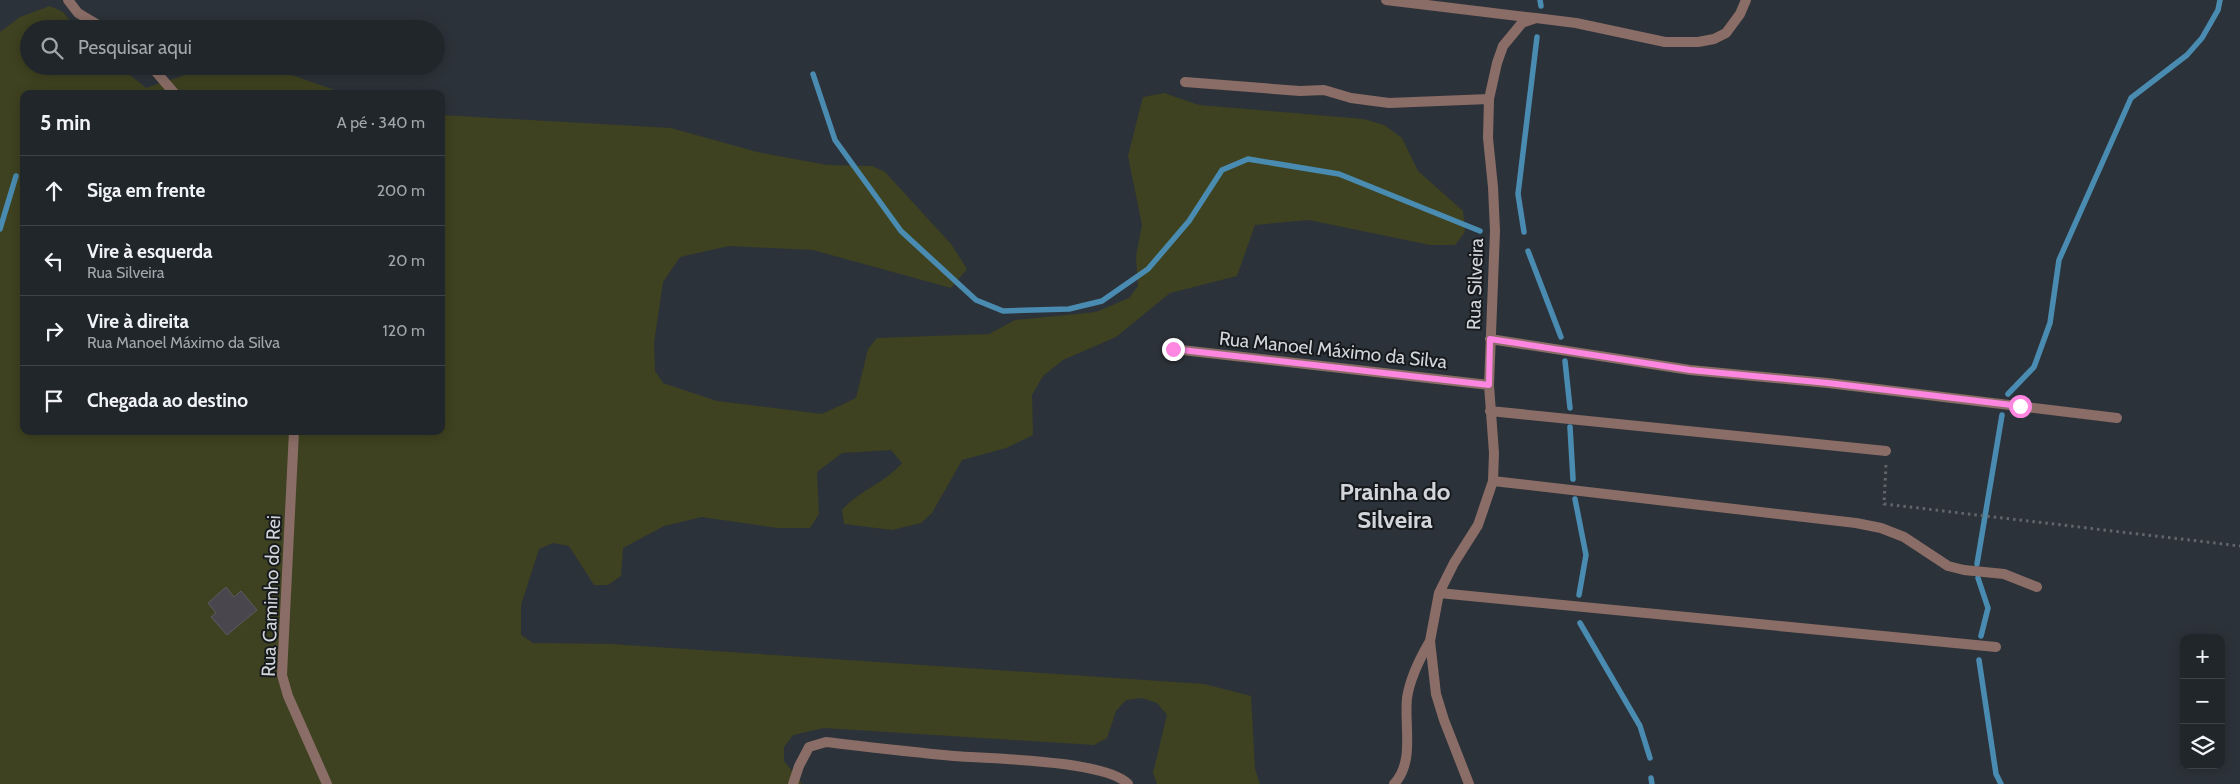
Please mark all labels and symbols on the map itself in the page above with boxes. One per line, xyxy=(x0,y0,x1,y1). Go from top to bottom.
street label: Rua Silveira xyxy=(1462,238,1488,330)
street label: Rua Manoel Máximo da Silva xyxy=(1218,327,1448,373)
route end xyxy=(1162,338,1185,361)
route start xyxy=(2009,395,2032,418)
district label: Prainha do Silveira xyxy=(1340,477,1451,534)
street label: Rua Caminho do Rei xyxy=(257,515,285,677)

